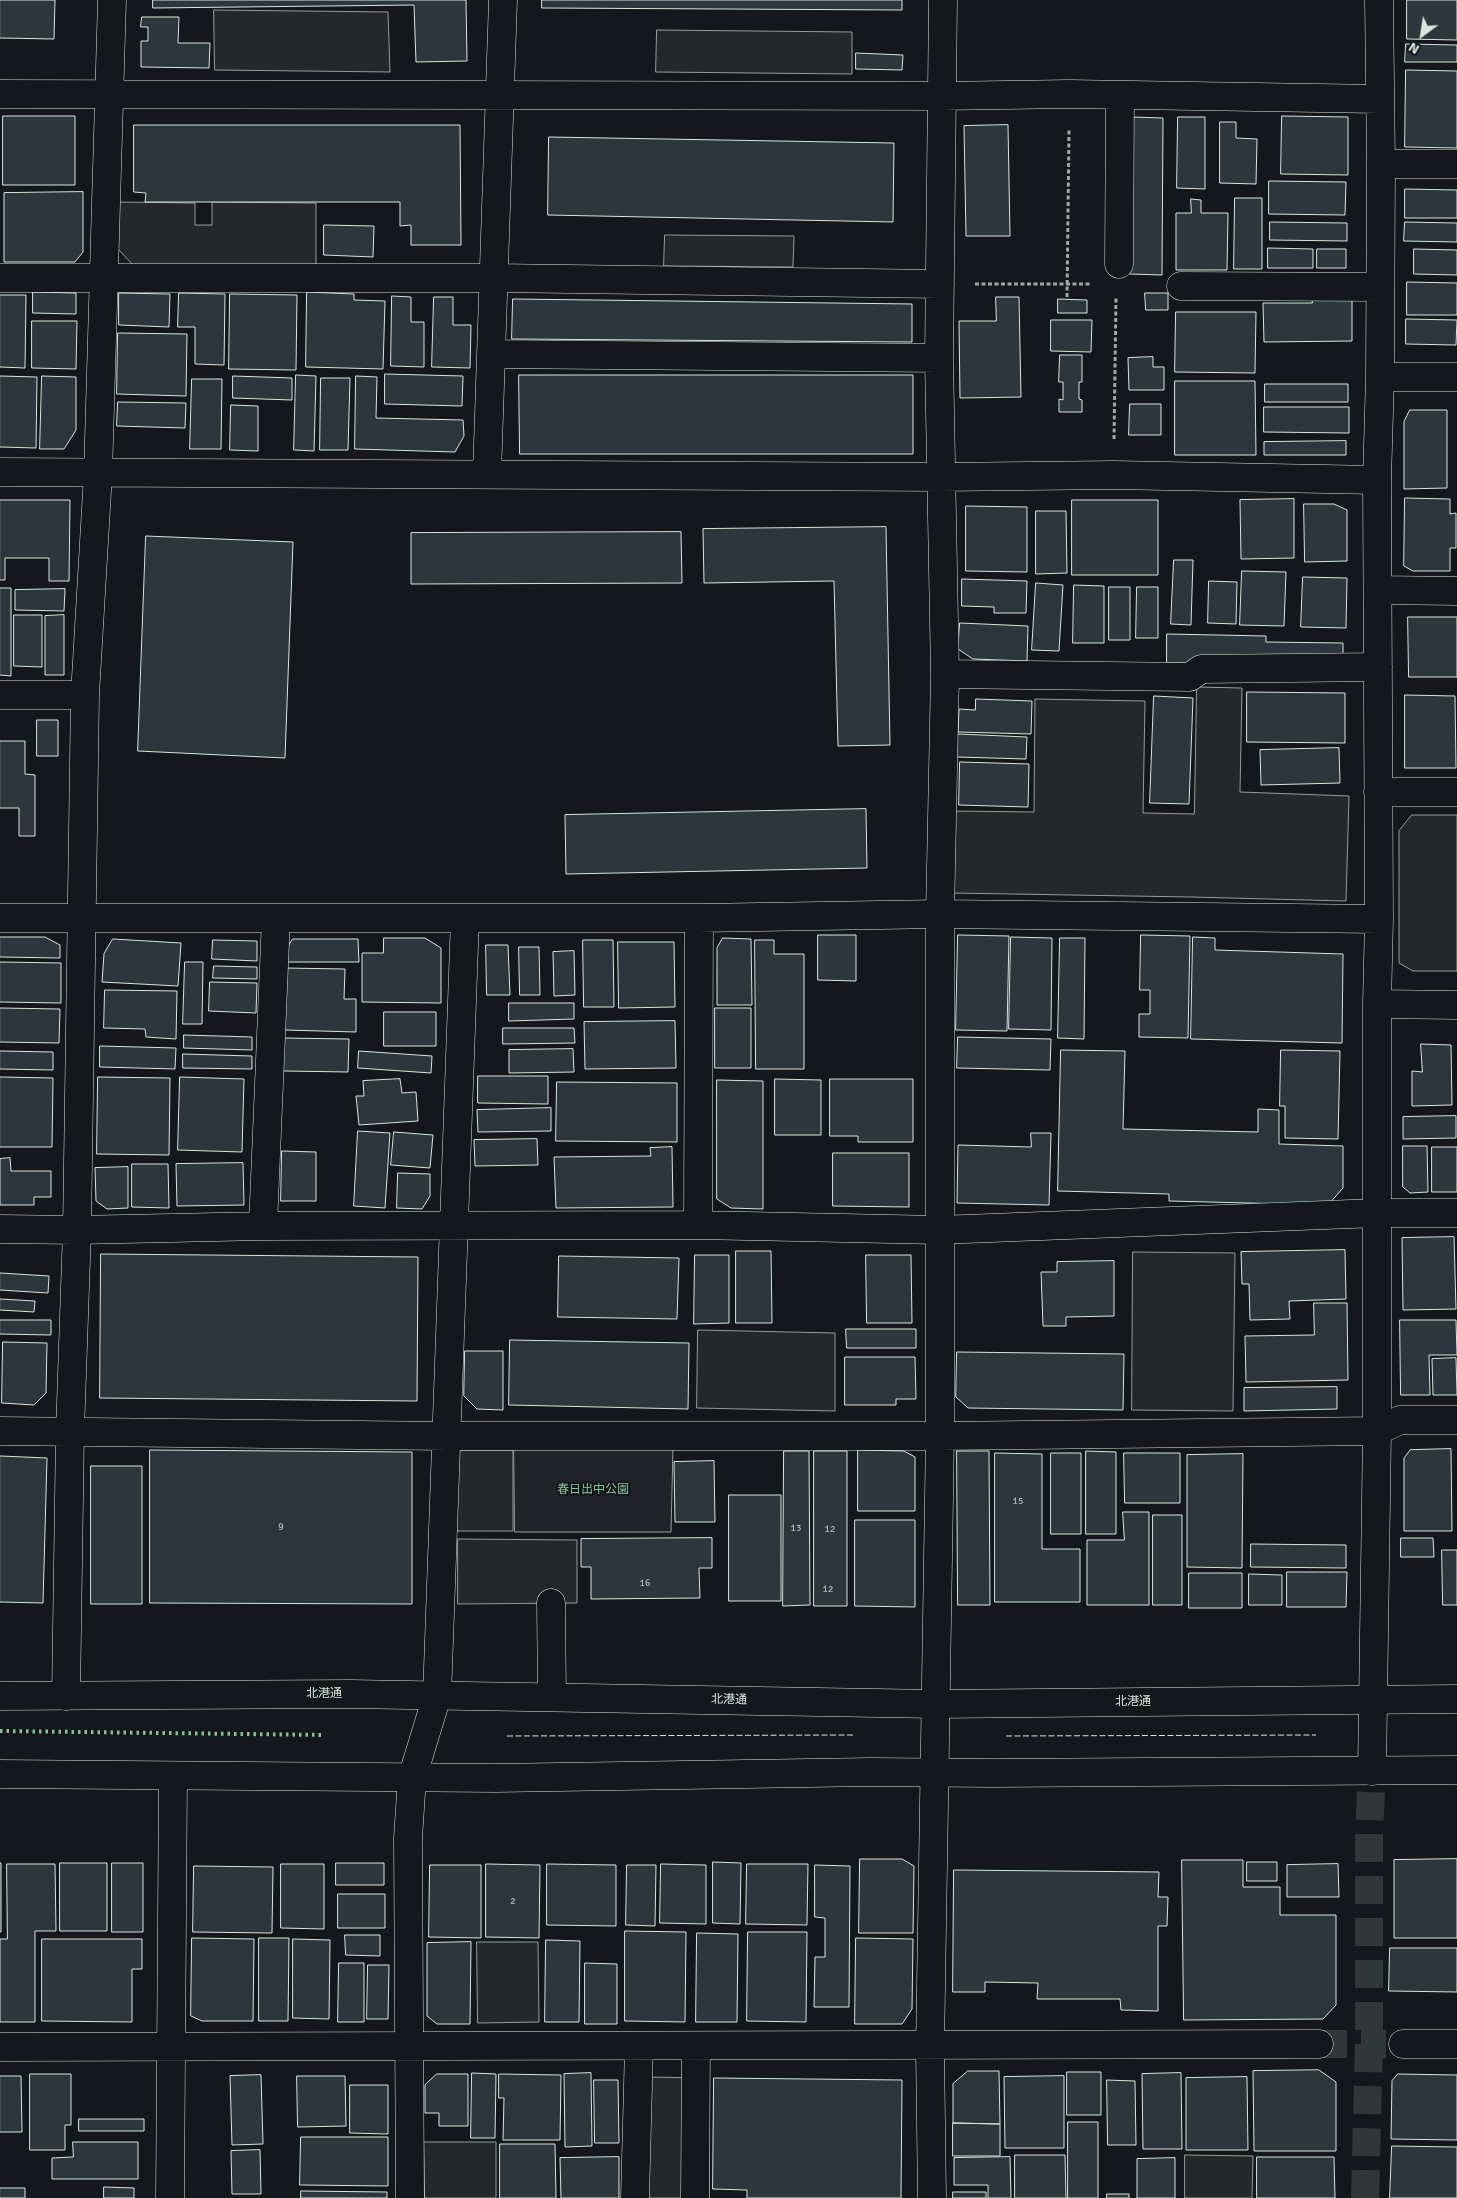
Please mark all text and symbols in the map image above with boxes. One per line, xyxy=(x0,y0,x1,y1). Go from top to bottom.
north arrow xyxy=(1397,10,1447,60)
text: N xyxy=(1405,38,1423,58)
park label: 春日出中公園 xyxy=(557,1483,629,1497)
house number: 15 xyxy=(1013,1495,1023,1507)
house number: 9 xyxy=(278,1521,284,1533)
house number: 13 xyxy=(791,1522,801,1534)
house number: 12 xyxy=(825,1523,835,1535)
house number: 16 xyxy=(640,1577,650,1589)
house number: 12 xyxy=(823,1583,833,1595)
street label: 北港通 xyxy=(306,1687,342,1701)
street label: 北港通 xyxy=(711,1692,747,1708)
street label: 北港通 xyxy=(1115,1695,1151,1709)
house number: 2 xyxy=(510,1895,516,1907)

